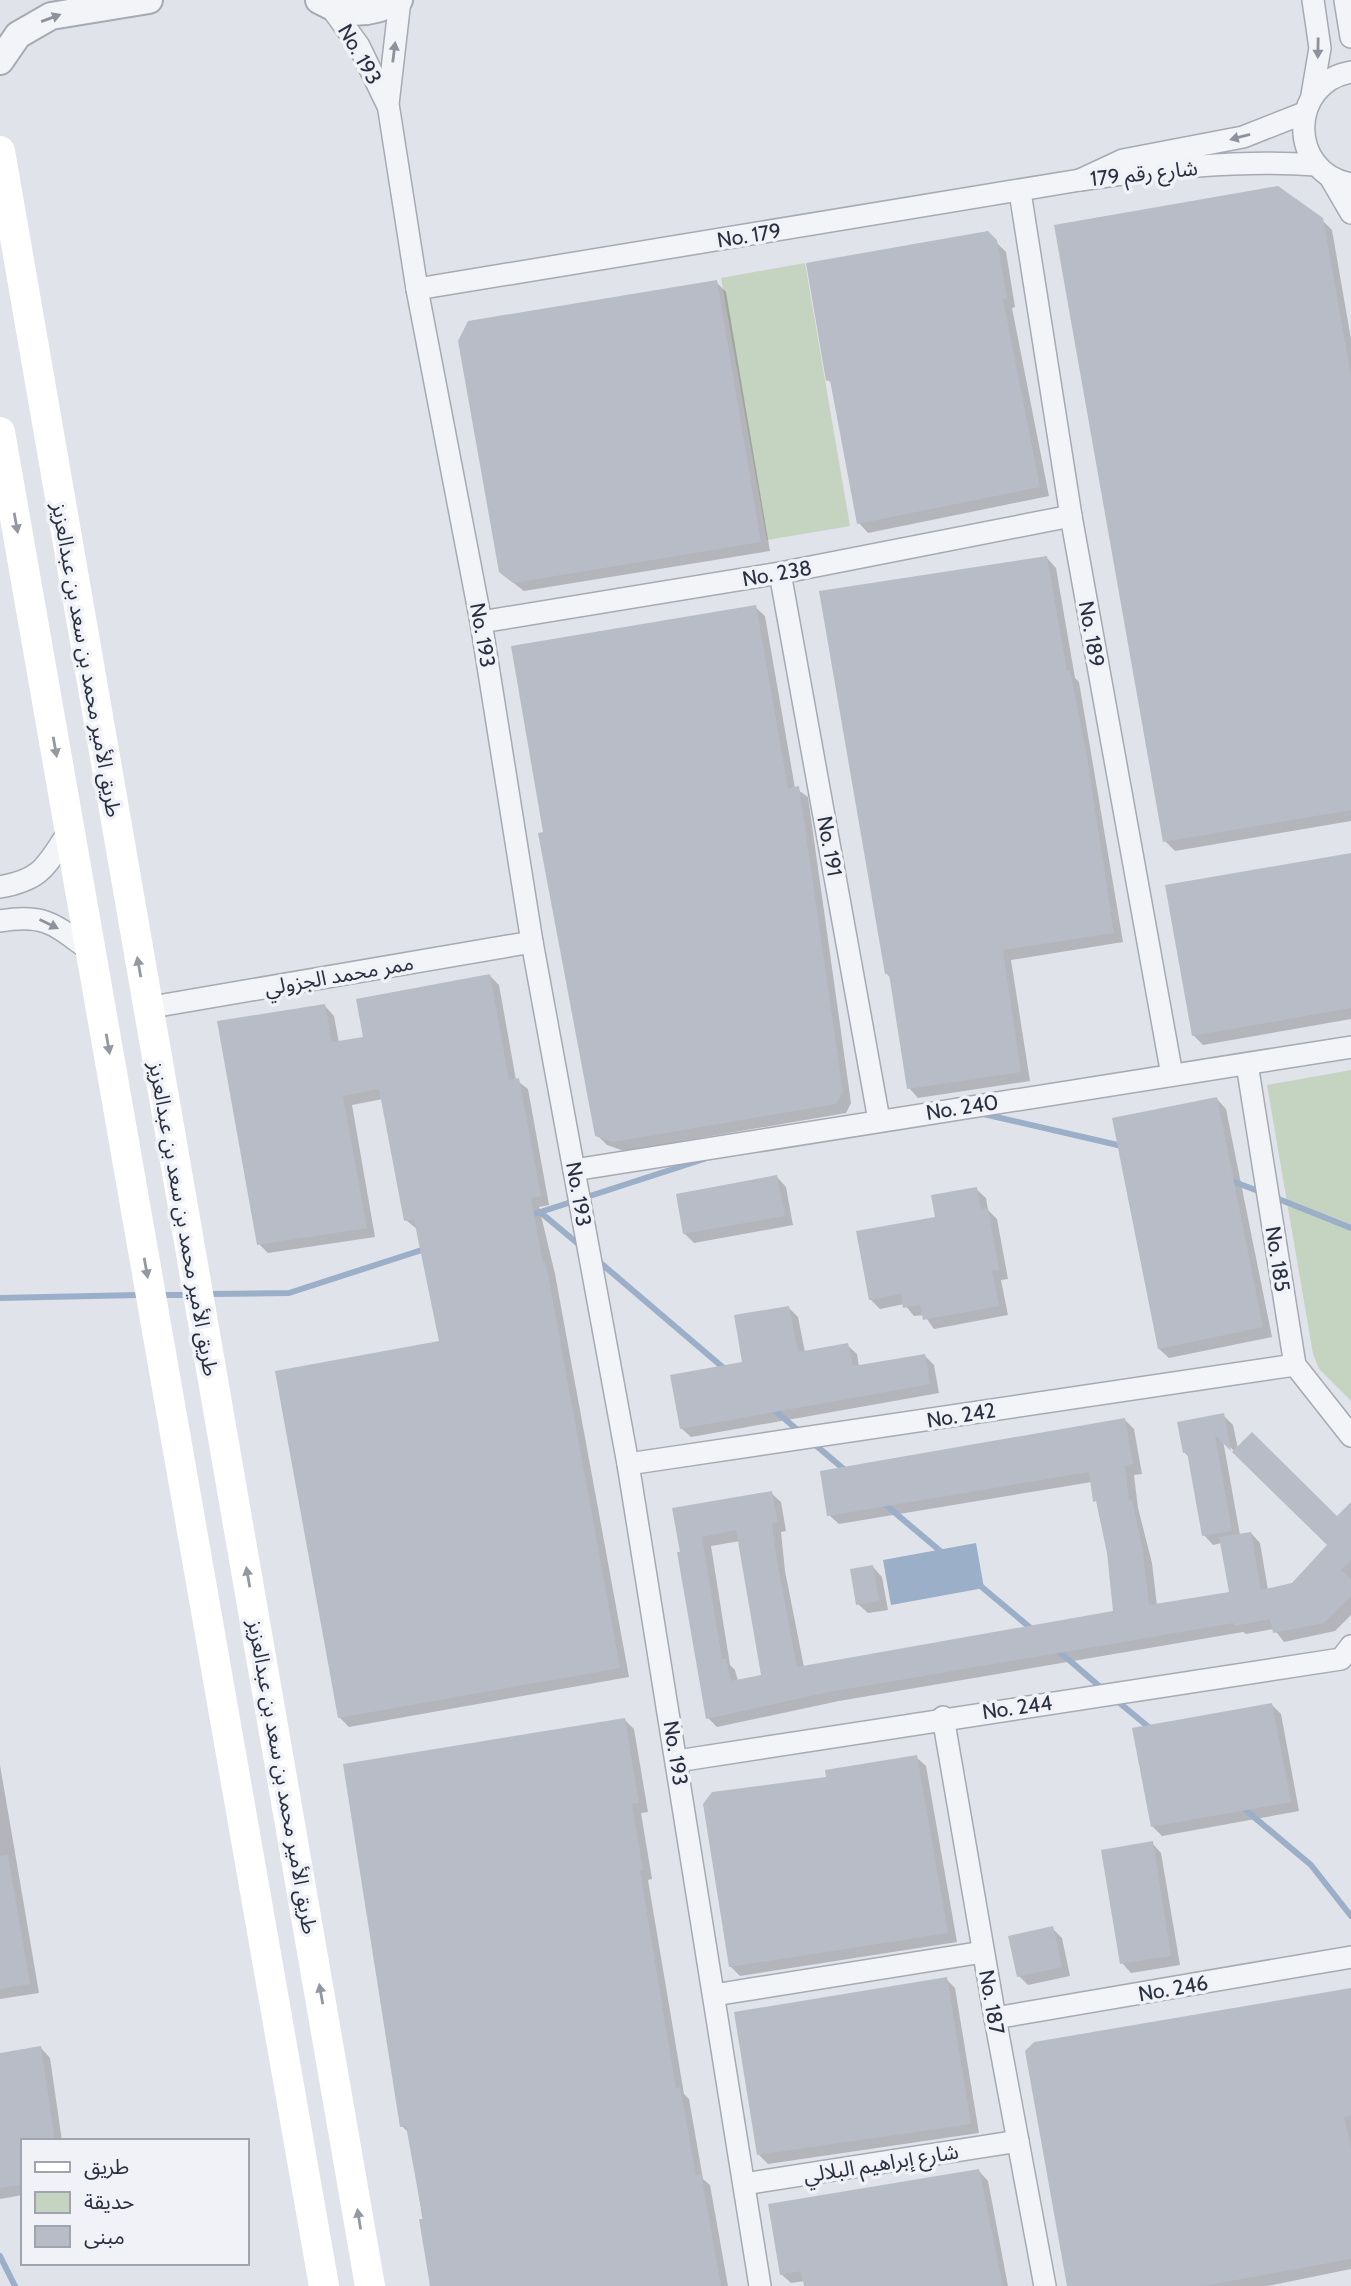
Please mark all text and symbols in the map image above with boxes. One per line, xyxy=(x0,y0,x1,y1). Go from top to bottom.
one-way arrow xyxy=(40,13,61,24)
street label: No. 193 xyxy=(333,19,387,89)
one-way arrow xyxy=(1312,37,1324,59)
one-way arrow xyxy=(388,41,399,63)
one-way arrow xyxy=(1229,132,1251,143)
street label: شارع رقم 179 xyxy=(1089,155,1199,194)
street label: No. 179 xyxy=(715,218,783,252)
street label: طريق الأمير محمد بن سعد بن عبدالعزيز xyxy=(46,500,127,819)
one-way arrow xyxy=(11,512,22,534)
street label: No. 238 xyxy=(740,555,814,591)
street label: No. 189 xyxy=(1074,599,1110,669)
street label: No. 193 xyxy=(465,601,501,669)
one-way arrow xyxy=(50,736,61,758)
street label: No. 191 xyxy=(812,814,848,878)
one-way arrow xyxy=(39,918,60,930)
street label: ممر محمد الجزولي xyxy=(262,950,416,1004)
one-way arrow xyxy=(133,956,144,978)
one-way arrow xyxy=(103,1033,114,1055)
street label: طريق الأمير محمد بن سعد بن عبدالعزيز xyxy=(143,1059,224,1378)
street label: No. 240 xyxy=(924,1089,1000,1125)
street label: No. 193 xyxy=(561,1160,597,1228)
street label: No. 185 xyxy=(1260,1224,1296,1294)
one-way arrow xyxy=(141,1257,152,1279)
street label: No. 242 xyxy=(925,1397,997,1433)
one-way arrow xyxy=(242,1566,253,1588)
street label: طريق الأمير محمد بن سعد بن عبدالعزيز xyxy=(242,1617,323,1936)
street label: No. 244 xyxy=(980,1690,1054,1724)
street label: No. 193 xyxy=(659,1719,693,1787)
street label: No. 187 xyxy=(974,1968,1010,2037)
street label: No. 246 xyxy=(1136,1970,1210,2006)
one-way arrow xyxy=(315,1983,326,2005)
street label: شارع إبراهيم البلالي xyxy=(802,2138,961,2191)
legend xyxy=(21,2139,248,2265)
text: طريق xyxy=(84,2154,129,2180)
text: حديقة xyxy=(84,2189,134,2214)
one-way arrow xyxy=(353,2208,364,2230)
text: مبنى xyxy=(84,2224,125,2249)

